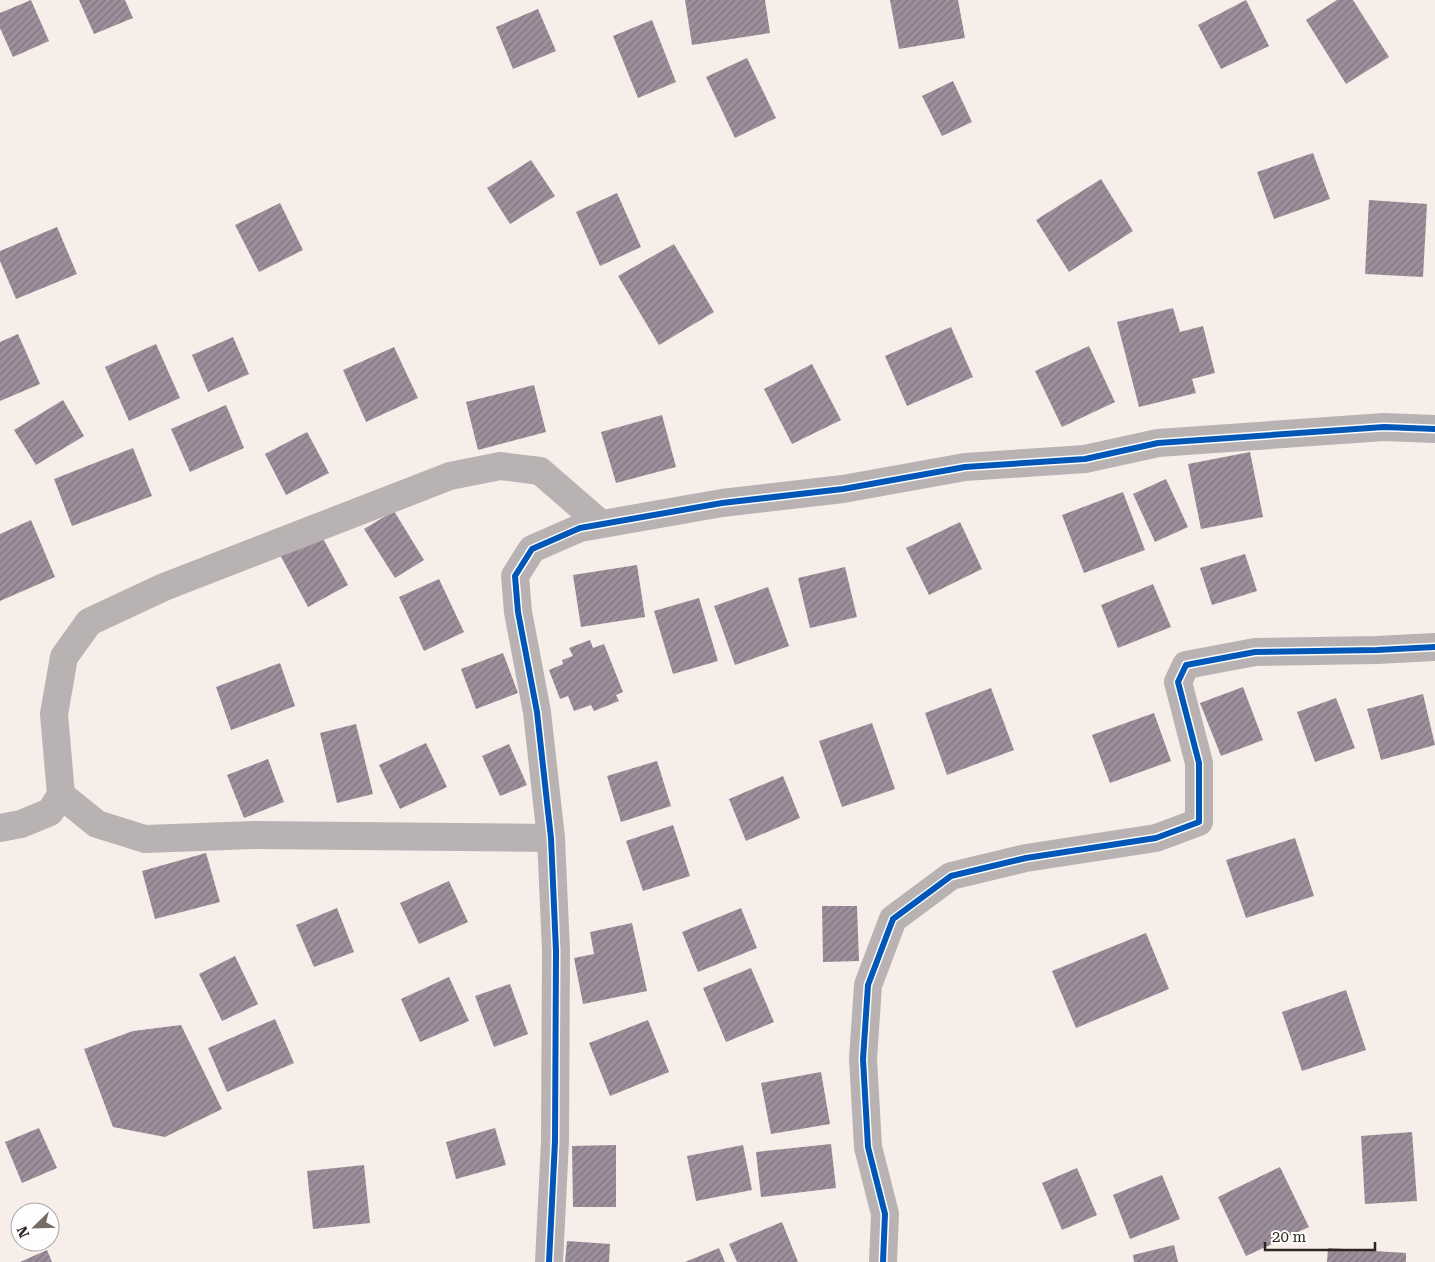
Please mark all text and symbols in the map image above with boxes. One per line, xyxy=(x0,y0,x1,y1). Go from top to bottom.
north arrow xyxy=(10,1202,60,1252)
scale bar xyxy=(1265,1220,1375,1252)
text: N xyxy=(13,1224,33,1240)
text: 20 m xyxy=(1272,1228,1307,1246)

